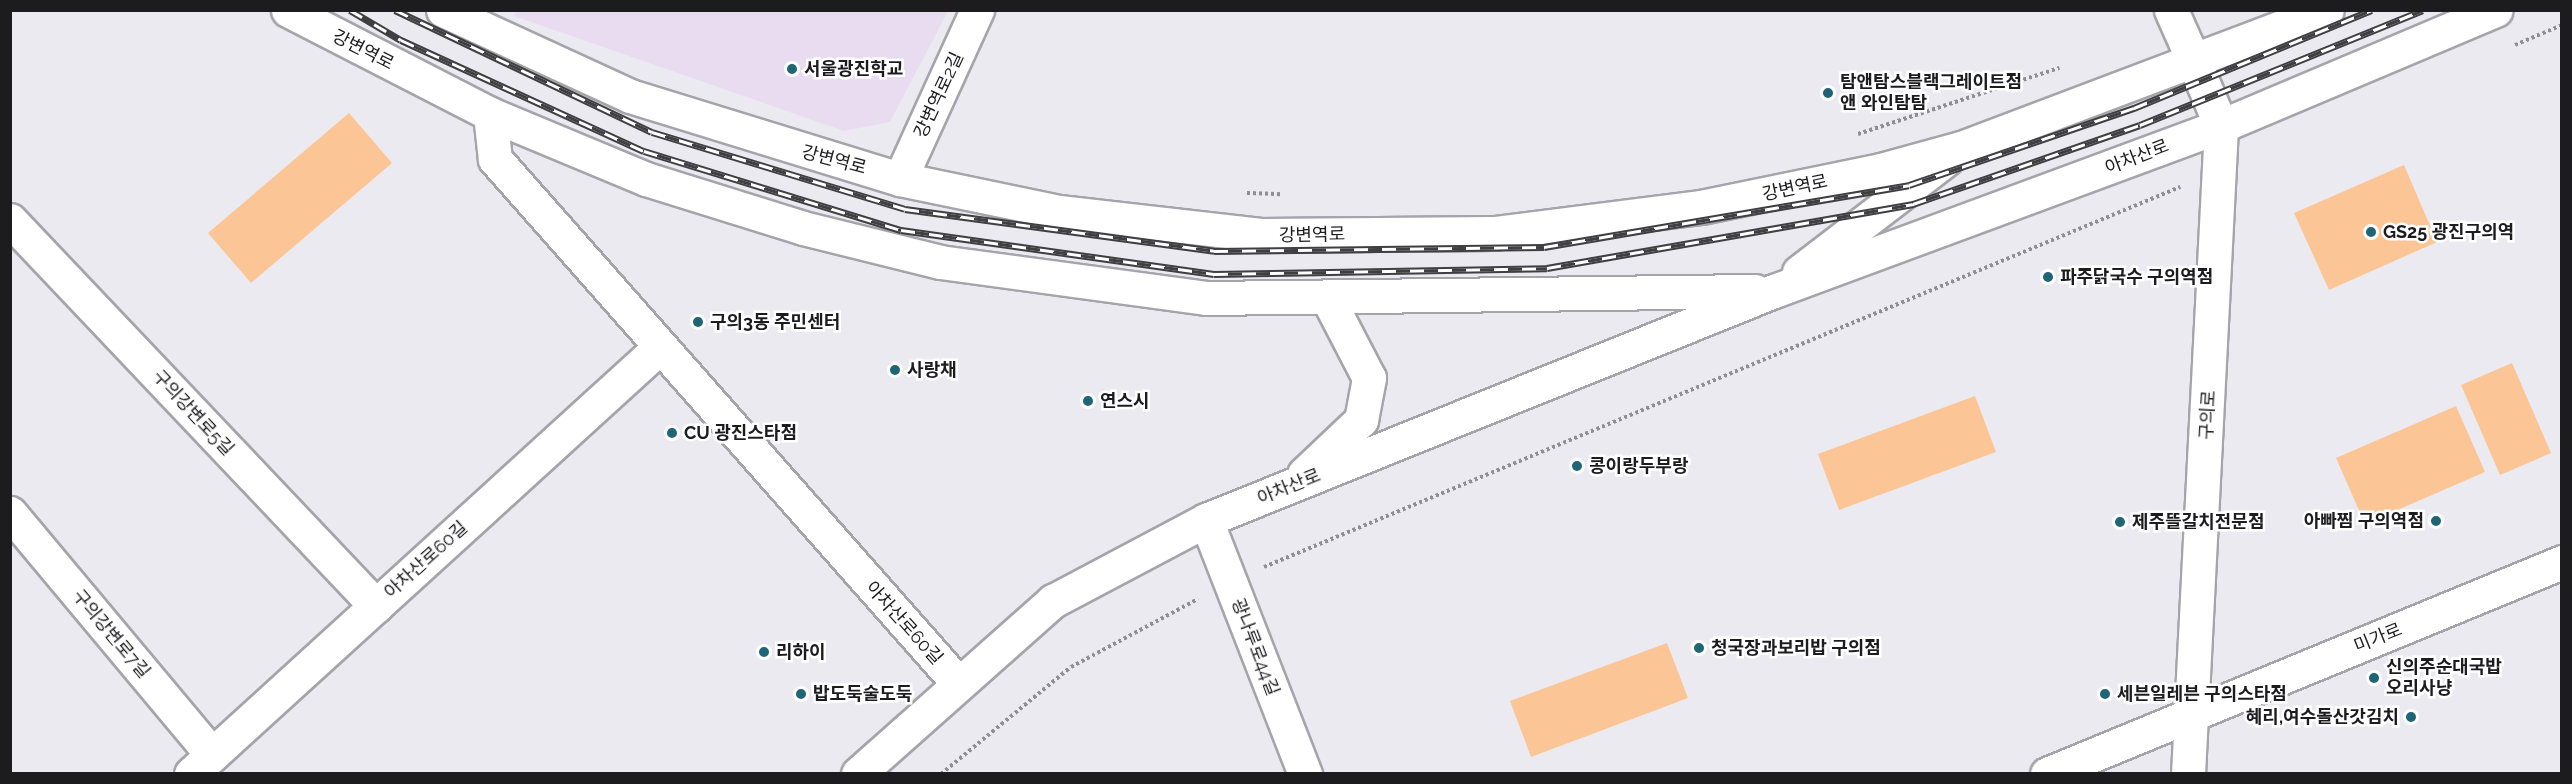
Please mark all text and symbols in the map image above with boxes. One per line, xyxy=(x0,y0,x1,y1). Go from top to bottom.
street label: 강변역로 xyxy=(329,25,397,75)
street label: 강변역로2길 xyxy=(910,49,968,141)
place label: 서울광진학교 xyxy=(804,58,903,80)
marker: 서울광진학교 xyxy=(785,62,799,76)
place label: 탐앤탐스블랙그레이트점 앤 와인탐탐 xyxy=(1840,72,2022,115)
marker: 탐앤탐스블랙그레이트점 앤 와인탐탐 xyxy=(1821,86,1835,100)
street label: 아차산로 xyxy=(2102,135,2172,179)
street label: 강변역로 xyxy=(799,141,869,179)
street label: 강변역로 xyxy=(1760,171,1830,205)
place label: GS25 광진구의역 xyxy=(2383,221,2514,243)
street label: 강변역로 xyxy=(1279,224,1345,246)
marker: GS25 광진구의역 xyxy=(2364,225,2378,239)
place label: 파주닭국수 구의역점 xyxy=(2060,266,2213,288)
marker: 파주닭국수 구의역점 xyxy=(2041,270,2055,284)
place label: 구의3동 주민센터 xyxy=(710,311,840,333)
marker: 구의3동 주민센터 xyxy=(691,315,705,329)
place label: 사랑채 xyxy=(907,359,957,381)
marker: 사랑채 xyxy=(888,363,902,377)
street label: 구의강변로5길 xyxy=(148,366,238,460)
place label: 연스시 xyxy=(1100,390,1150,412)
street label: 구의로 xyxy=(2196,390,2220,440)
marker: 연스시 xyxy=(1081,394,1095,408)
place label: CU 광진스타점 xyxy=(684,422,797,444)
marker: CU 광진스타점 xyxy=(665,426,679,440)
place label: 콩이랑두부랑 xyxy=(1589,455,1688,477)
marker: 콩이랑두부랑 xyxy=(1570,459,1584,473)
street label: 아차산로 xyxy=(1254,465,1324,509)
place label: 아빠찜 구의역점 xyxy=(2304,510,2424,532)
place label: 제주뜰갈치전문점 xyxy=(2132,511,2264,533)
marker: 아빠찜 구의역점 xyxy=(2429,514,2443,528)
marker: 제주뜰갈치전문점 xyxy=(2113,515,2127,529)
street label: 아차산로60길 xyxy=(380,517,472,603)
street label: 아차산로60길 xyxy=(861,577,947,669)
street label: 구의강변로7길 xyxy=(68,585,154,683)
street label: 광나루로44길 xyxy=(1227,595,1283,699)
street label: 미가로 xyxy=(2351,619,2405,657)
place label: 청국장과보리밥 구의점 xyxy=(1711,637,1881,659)
place label: 리하이 xyxy=(776,641,826,663)
marker: 청국장과보리밥 구의점 xyxy=(1692,641,1706,655)
marker: 리하이 xyxy=(757,645,771,659)
place label: 신의주순대국밥 오리사냥 xyxy=(2386,657,2502,700)
marker: 신의주순대국밥 오리사냥 xyxy=(2367,671,2381,685)
place label: 밥도둑술도둑 xyxy=(813,683,912,705)
place label: 세븐일레븐 구의스타점 xyxy=(2117,683,2287,705)
marker: 밥도둑술도둑 xyxy=(794,687,808,701)
marker: 세븐일레븐 구의스타점 xyxy=(2098,687,2112,701)
place label: 혜리,여수돌산갓김치 xyxy=(2246,706,2399,728)
marker: 혜리,여수돌산갓김치 xyxy=(2404,710,2418,724)

